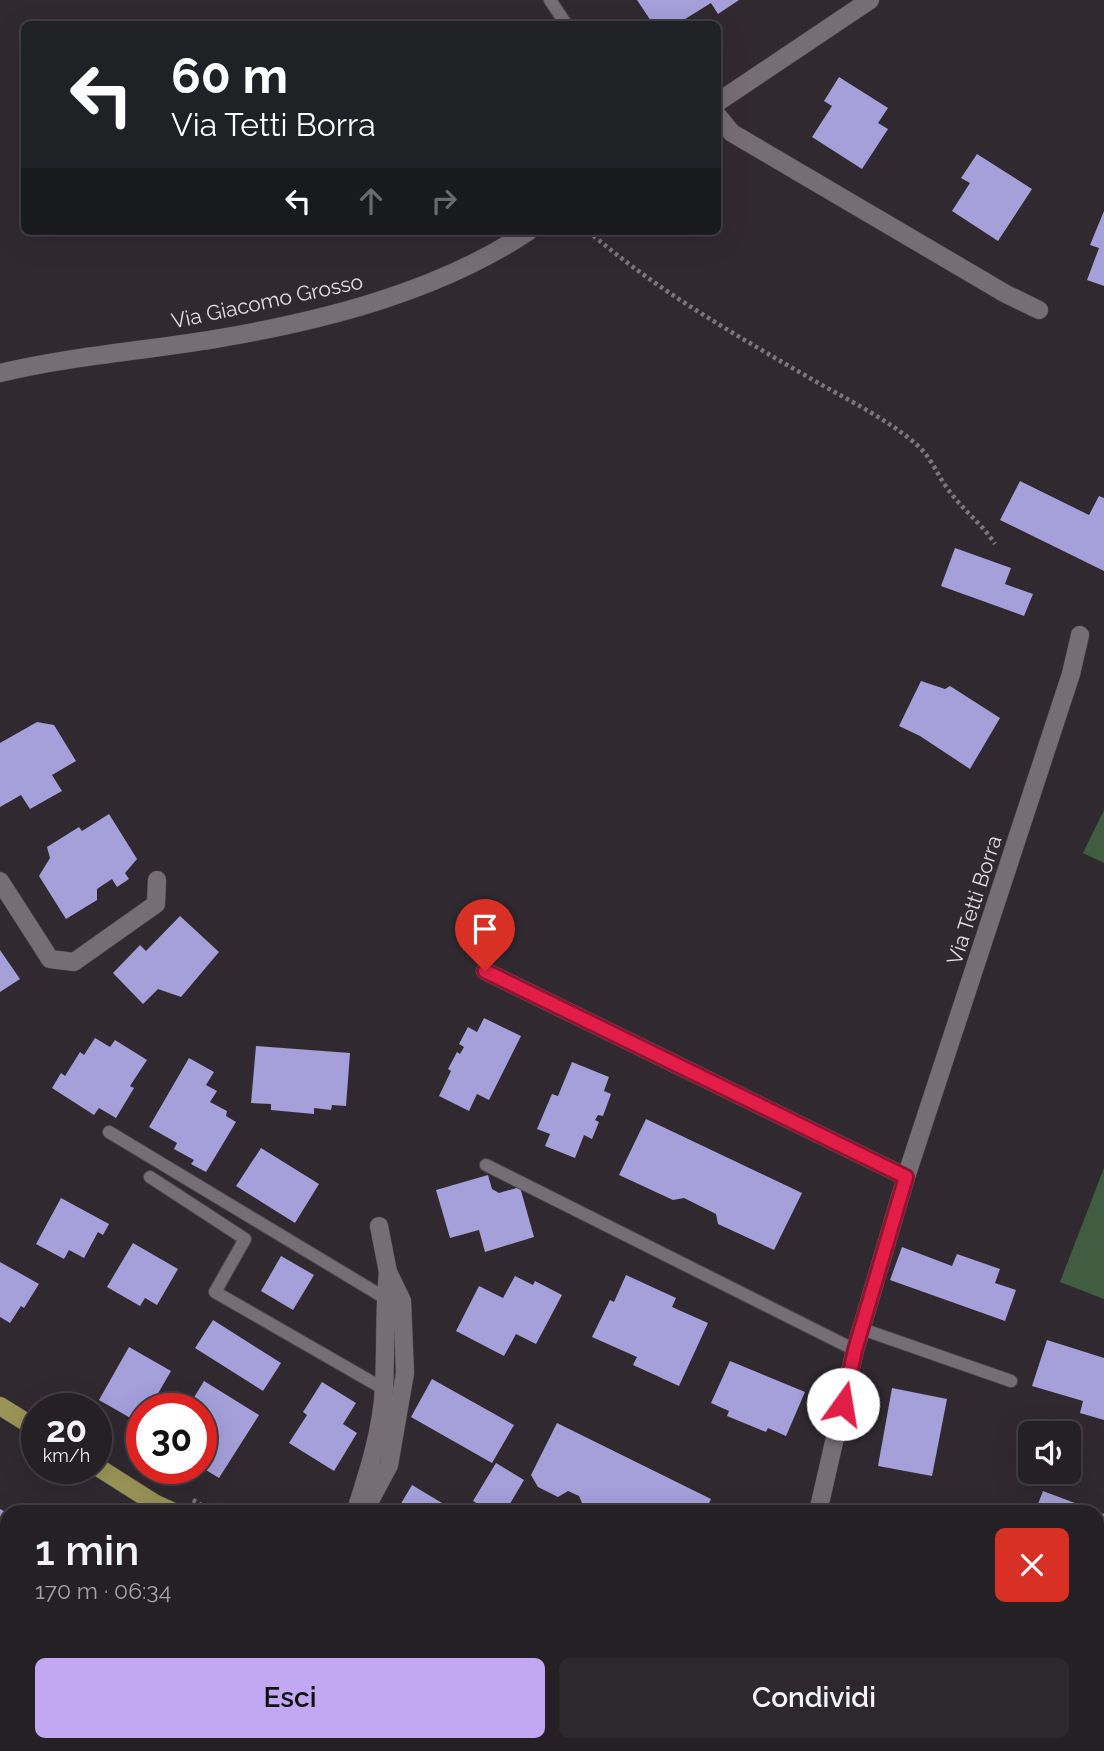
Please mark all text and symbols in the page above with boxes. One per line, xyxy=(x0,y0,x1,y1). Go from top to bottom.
text: 60 m xyxy=(171,47,288,104)
icon: left xyxy=(56,49,147,140)
text: Via Tetti Borra xyxy=(171,106,376,143)
icon: left xyxy=(279,182,317,220)
icon: ahead xyxy=(352,182,390,220)
icon: right xyxy=(425,182,463,220)
street label: Via Giacomo Grosso xyxy=(169,268,365,334)
street label: Via Tetti Borra xyxy=(941,832,1007,968)
pin xyxy=(455,899,515,971)
icon: arrive xyxy=(466,910,504,948)
position arrow xyxy=(806,1367,880,1441)
speed limit sign: 30 xyxy=(126,1393,217,1484)
text: 20 xyxy=(46,1409,87,1450)
map controls xyxy=(1018,1421,1081,1484)
button: sound xyxy=(1018,1421,1081,1484)
text: km/h xyxy=(43,1445,90,1466)
text: 1 min xyxy=(35,1526,139,1575)
button: close xyxy=(995,1528,1069,1602)
text: 170 m · 06:34 xyxy=(35,1577,171,1604)
button: Esci xyxy=(35,1658,545,1738)
button: Condividi xyxy=(559,1658,1069,1738)

